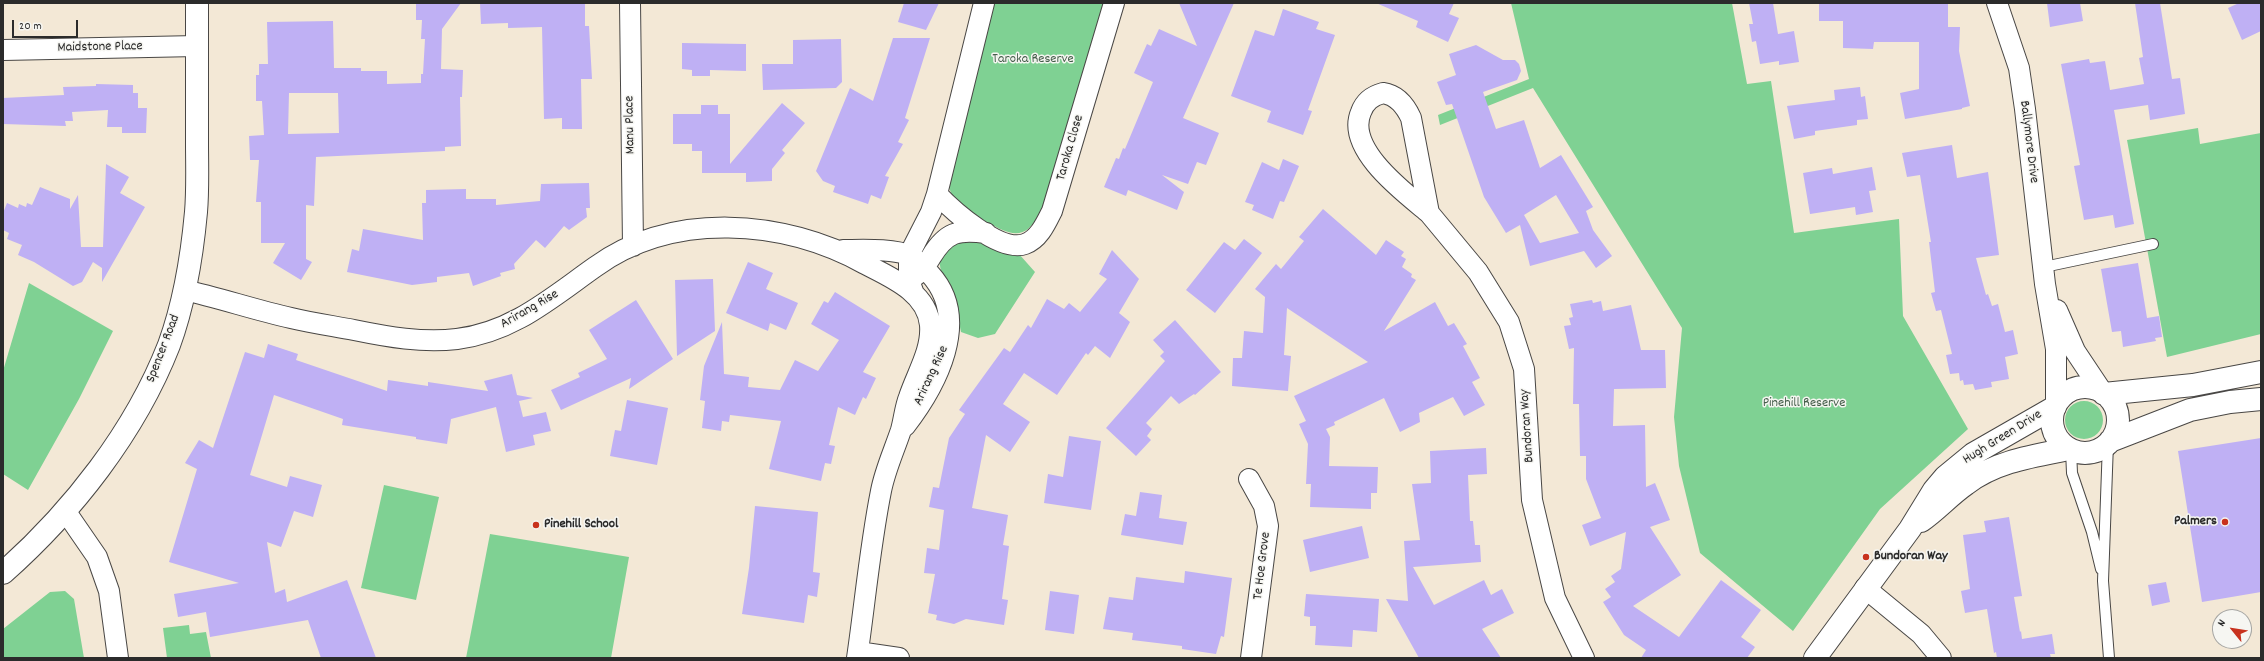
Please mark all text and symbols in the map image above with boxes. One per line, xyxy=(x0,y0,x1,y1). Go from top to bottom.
scale bar xyxy=(14,12,80,38)
text: 20 m xyxy=(19,18,42,35)
street label: Maidstone Place xyxy=(57,39,143,57)
park label: Taroka Reserve xyxy=(992,52,1074,68)
street label: Manu Place xyxy=(622,96,640,154)
street label: Ballymore Drive xyxy=(2015,100,2041,184)
street label: Taroka Close xyxy=(1054,113,1088,183)
street label: Arirang Rise xyxy=(498,287,562,333)
street label: Spencer Road xyxy=(143,313,185,385)
street label: Arirang Rise xyxy=(911,343,953,409)
street label: Bundoran Way xyxy=(1517,389,1539,463)
park label: Pinehill Reserve xyxy=(1763,396,1845,412)
street label: Hugh Green Drive xyxy=(1960,407,2046,469)
place label: Palmers xyxy=(2174,514,2217,530)
place label: Pinehill School xyxy=(544,517,618,533)
marker: Palmers xyxy=(2220,517,2230,527)
marker: Pinehill School xyxy=(531,520,541,530)
street label: Te Hoe Grove xyxy=(1251,531,1275,601)
place label: Bundoran Way xyxy=(1874,549,1948,565)
marker: Bundoran Way xyxy=(1861,552,1871,562)
north arrow xyxy=(2212,609,2252,649)
text: N xyxy=(2214,617,2231,630)

